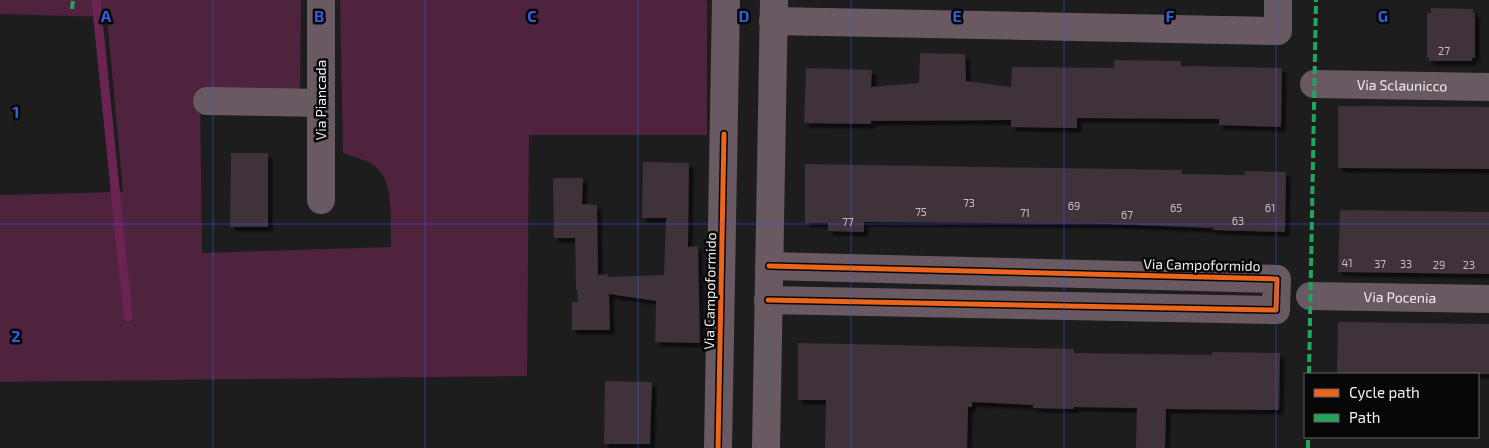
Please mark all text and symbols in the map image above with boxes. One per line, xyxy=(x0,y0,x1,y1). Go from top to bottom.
text: A xyxy=(101,6,112,25)
text: B xyxy=(314,6,324,25)
text: C xyxy=(527,6,537,25)
text: D xyxy=(739,6,750,25)
text: E xyxy=(952,6,962,25)
text: F xyxy=(1166,6,1175,25)
text: G xyxy=(1378,6,1388,25)
house number: 27 xyxy=(1438,44,1450,57)
street label: Via Piancada xyxy=(312,60,329,140)
street label: Via Sclaunicco xyxy=(1357,76,1447,94)
text: 1 xyxy=(13,102,19,121)
house number: 73 xyxy=(963,196,975,209)
house number: 69 xyxy=(1068,199,1080,212)
house number: 65 xyxy=(1170,201,1182,214)
house number: 61 xyxy=(1265,201,1275,214)
house number: 75 xyxy=(915,205,927,218)
house number: 71 xyxy=(1020,206,1030,219)
house number: 67 xyxy=(1121,208,1133,221)
house number: 63 xyxy=(1232,214,1244,227)
house number: 77 xyxy=(842,215,854,228)
street label: Via Campoformido xyxy=(700,232,719,350)
street label: Via Campoformido xyxy=(1143,255,1261,274)
house number: 41 xyxy=(1341,256,1353,269)
house number: 37 xyxy=(1374,257,1386,270)
house number: 33 xyxy=(1400,257,1412,270)
house number: 29 xyxy=(1433,258,1445,271)
house number: 23 xyxy=(1463,258,1475,271)
street label: Via Pocenia xyxy=(1364,288,1436,306)
text: 2 xyxy=(11,326,21,345)
legend xyxy=(1304,373,1479,438)
text: Cycle path xyxy=(1349,383,1420,401)
text: Path xyxy=(1349,408,1380,426)

